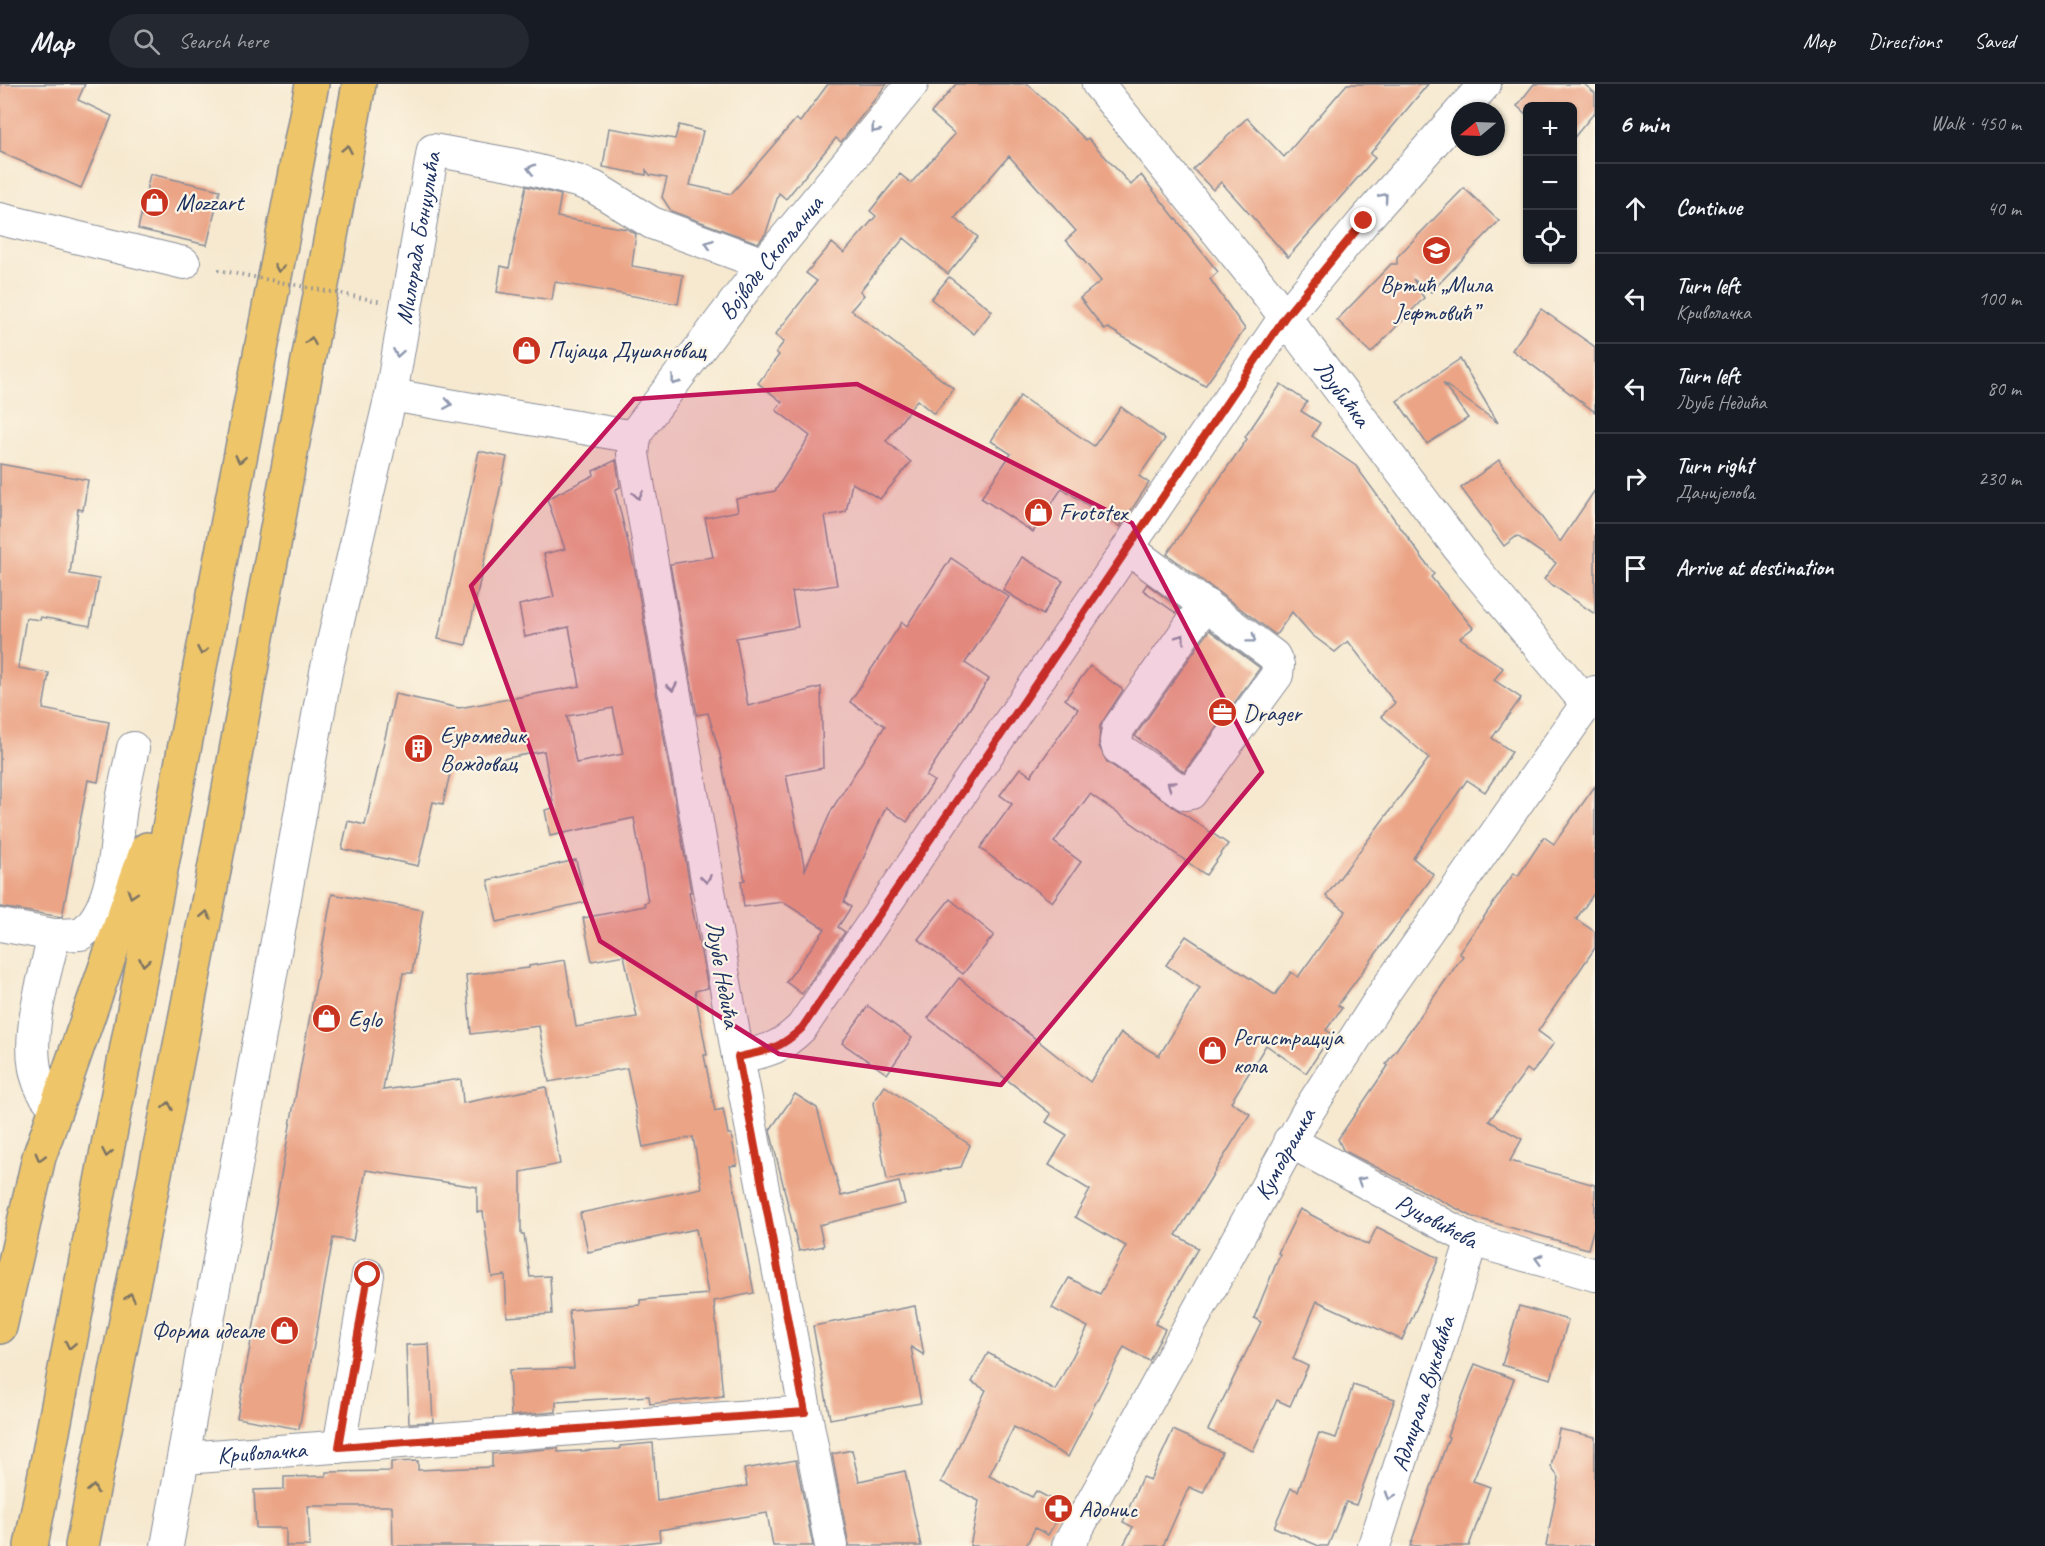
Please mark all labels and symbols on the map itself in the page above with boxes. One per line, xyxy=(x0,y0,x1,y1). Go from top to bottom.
north arrow xyxy=(1451,102,1505,156)
one-way arrow xyxy=(871,122,882,133)
one-way arrow xyxy=(340,144,353,154)
street label: Милорада Бонџулића xyxy=(388,148,448,326)
one-way arrow xyxy=(526,164,536,177)
shop icon: Mozzart xyxy=(139,186,171,218)
place label: Mozzart xyxy=(176,187,245,217)
street label: Војводе Скопљанца xyxy=(712,188,830,326)
one-way arrow xyxy=(1377,193,1388,204)
route end xyxy=(1350,207,1376,233)
school or university icon: Вртић „Мила Јефтовић” xyxy=(1420,235,1452,267)
one-way arrow xyxy=(704,239,715,252)
one-way arrow xyxy=(273,263,286,273)
place label: Вртић „Мила Јефтовић” xyxy=(1380,269,1493,327)
shop icon: Пијаца Душановац xyxy=(511,334,543,366)
place label: Пијаца Душановац xyxy=(548,335,708,365)
one-way arrow xyxy=(304,336,317,346)
one-way arrow xyxy=(393,348,405,357)
street label: Љубићка xyxy=(1307,354,1378,434)
one-way arrow xyxy=(672,374,683,385)
one-way arrow xyxy=(443,397,453,410)
one-way arrow xyxy=(235,454,248,464)
one-way arrow xyxy=(631,489,644,499)
shop icon: Frototex xyxy=(1022,496,1054,528)
place label: Frototex xyxy=(1059,497,1129,527)
one-way arrow xyxy=(1245,632,1256,643)
one-way arrow xyxy=(1174,634,1185,645)
one-way arrow xyxy=(196,645,209,655)
one-way arrow xyxy=(666,682,678,691)
office icon: Drager xyxy=(1206,697,1238,729)
place label: Drager xyxy=(1243,698,1303,728)
place label: Еуромедик Вождовац xyxy=(440,720,527,778)
building icon: Еуромедик Вождовац xyxy=(403,733,435,765)
one-way arrow xyxy=(1167,781,1178,792)
one-way arrow xyxy=(700,874,712,883)
one-way arrow xyxy=(127,888,140,899)
one-way arrow xyxy=(199,910,212,920)
street label: Љубе Недића xyxy=(699,918,747,1031)
one-way arrow xyxy=(138,956,151,966)
shop icon: Eglo xyxy=(311,1003,343,1035)
place label: Eglo xyxy=(348,1004,383,1034)
place label: Регистрација кола xyxy=(1233,1022,1345,1080)
shop icon: Регистрација кола xyxy=(1196,1035,1228,1067)
one-way arrow xyxy=(161,1101,174,1111)
street label: Кумодрашка xyxy=(1247,1101,1323,1205)
one-way arrow xyxy=(101,1148,114,1158)
one-way arrow xyxy=(34,1152,47,1162)
one-way arrow xyxy=(1356,1177,1367,1189)
street label: Руцовићева xyxy=(1391,1187,1484,1256)
one-way arrow xyxy=(1534,1254,1544,1267)
route start xyxy=(354,1261,380,1287)
one-way arrow xyxy=(123,1293,136,1303)
street label: Адмирала Вуковића xyxy=(1384,1311,1462,1475)
shop icon: Форма идеале xyxy=(269,1314,301,1346)
place label: Форма идеале xyxy=(151,1315,266,1345)
one-way arrow xyxy=(64,1339,77,1349)
street label: Криволачка xyxy=(216,1434,309,1471)
one-way arrow xyxy=(86,1484,99,1494)
one-way arrow xyxy=(1385,1490,1398,1501)
pharmacy icon: Адонис xyxy=(1042,1493,1074,1525)
place label: Адонис xyxy=(1079,1494,1138,1524)

